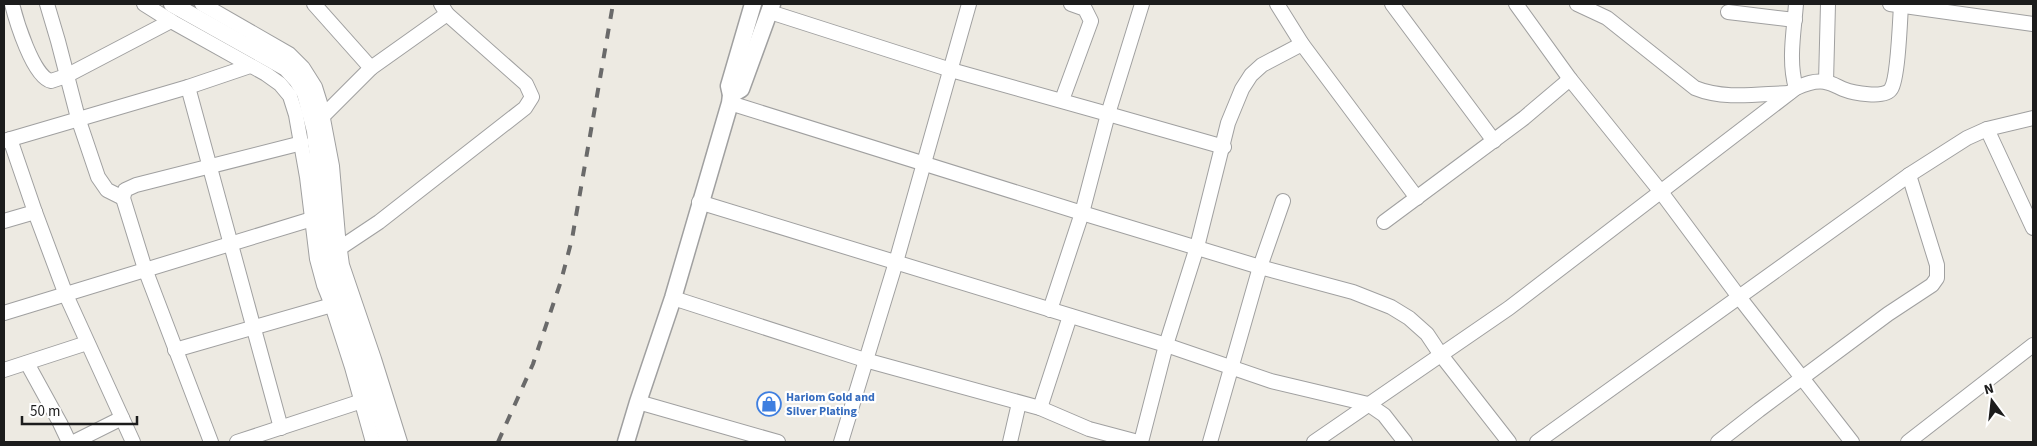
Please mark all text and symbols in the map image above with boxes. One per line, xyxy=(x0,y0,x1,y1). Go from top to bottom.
north arrow xyxy=(1967,376,2017,426)
text: N xyxy=(1982,379,1996,400)
place label: Hariom Gold and Silver Plating xyxy=(786,389,875,420)
shop icon: Hariom Gold and Silver Plating xyxy=(756,391,782,417)
scale bar xyxy=(22,394,138,426)
text: 50 m xyxy=(30,401,60,422)

